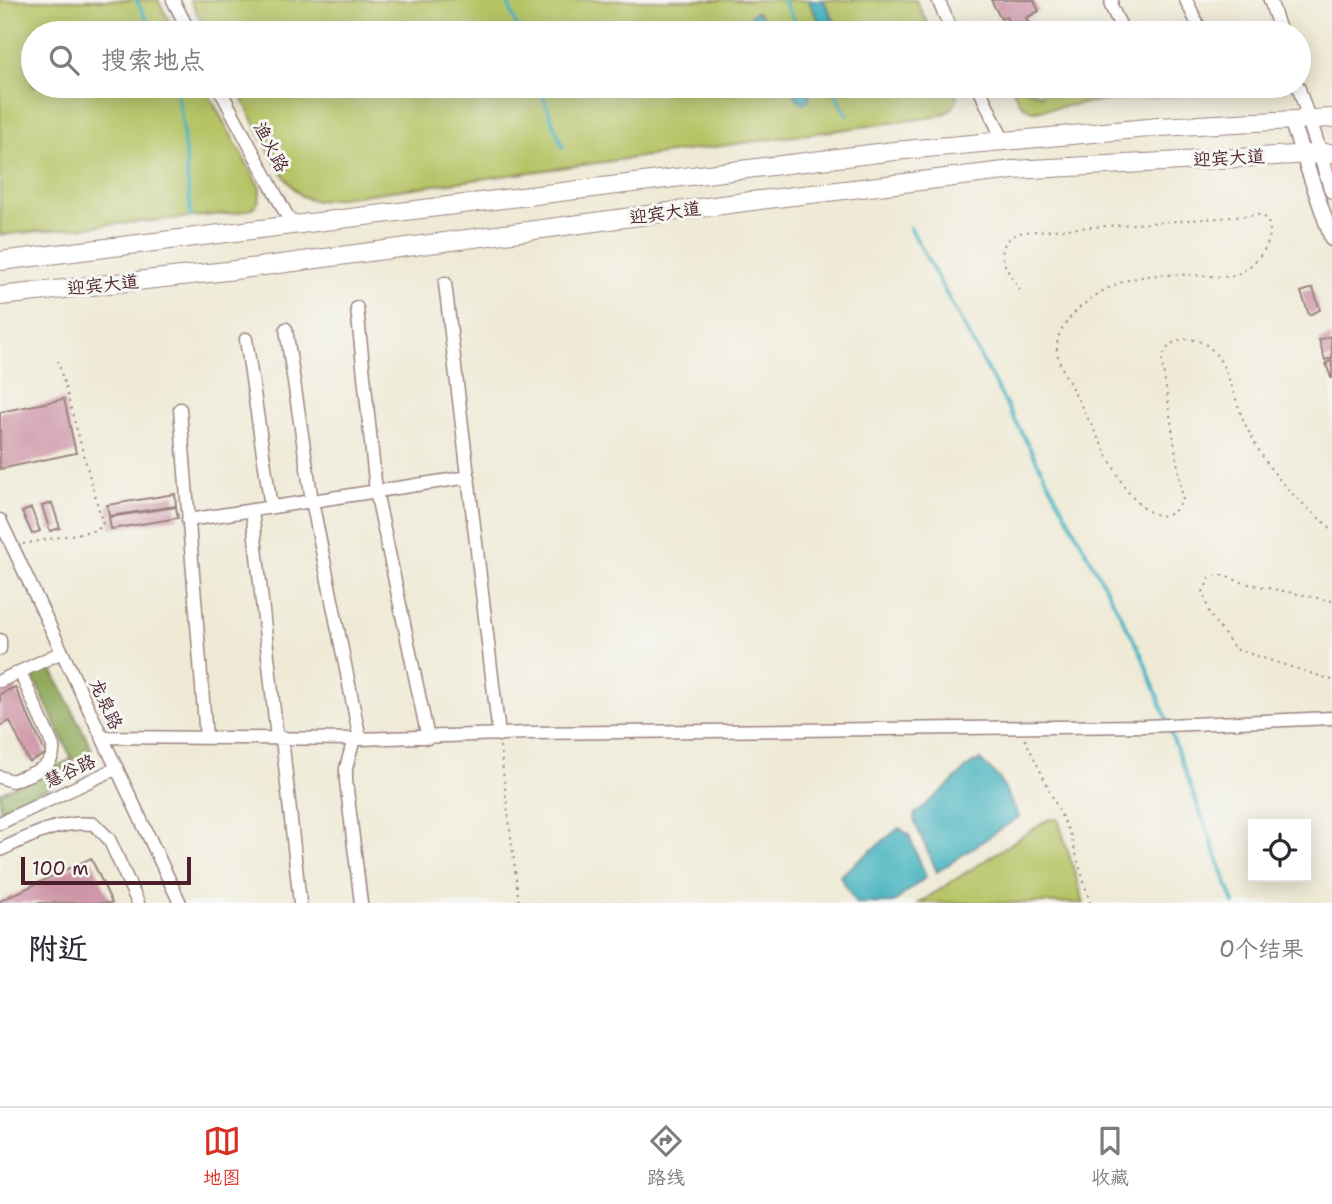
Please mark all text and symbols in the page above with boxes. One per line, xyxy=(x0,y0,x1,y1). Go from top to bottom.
search box xyxy=(21,21,1311,98)
icon: search xyxy=(45,41,83,79)
text: 搜索地点 xyxy=(101,42,205,77)
street label: 渔火路 xyxy=(248,118,294,176)
street label: 迎宾大道 xyxy=(1192,144,1266,172)
street label: 迎宾大道 xyxy=(628,196,702,230)
street label: 迎宾大道 xyxy=(66,269,140,301)
street label: 龙泉路 xyxy=(84,674,128,734)
street label: 慧谷路 xyxy=(40,749,100,793)
map controls xyxy=(1248,819,1311,882)
button: locate xyxy=(1248,819,1311,882)
scale bar xyxy=(21,854,191,886)
text: 100 m xyxy=(32,856,89,881)
text: 附近 xyxy=(28,928,88,969)
text: 0个结果 xyxy=(1219,934,1304,964)
tab: 地图 xyxy=(203,1122,241,1190)
tab: 路线 xyxy=(647,1122,685,1190)
tab: 收藏 xyxy=(1091,1122,1129,1190)

